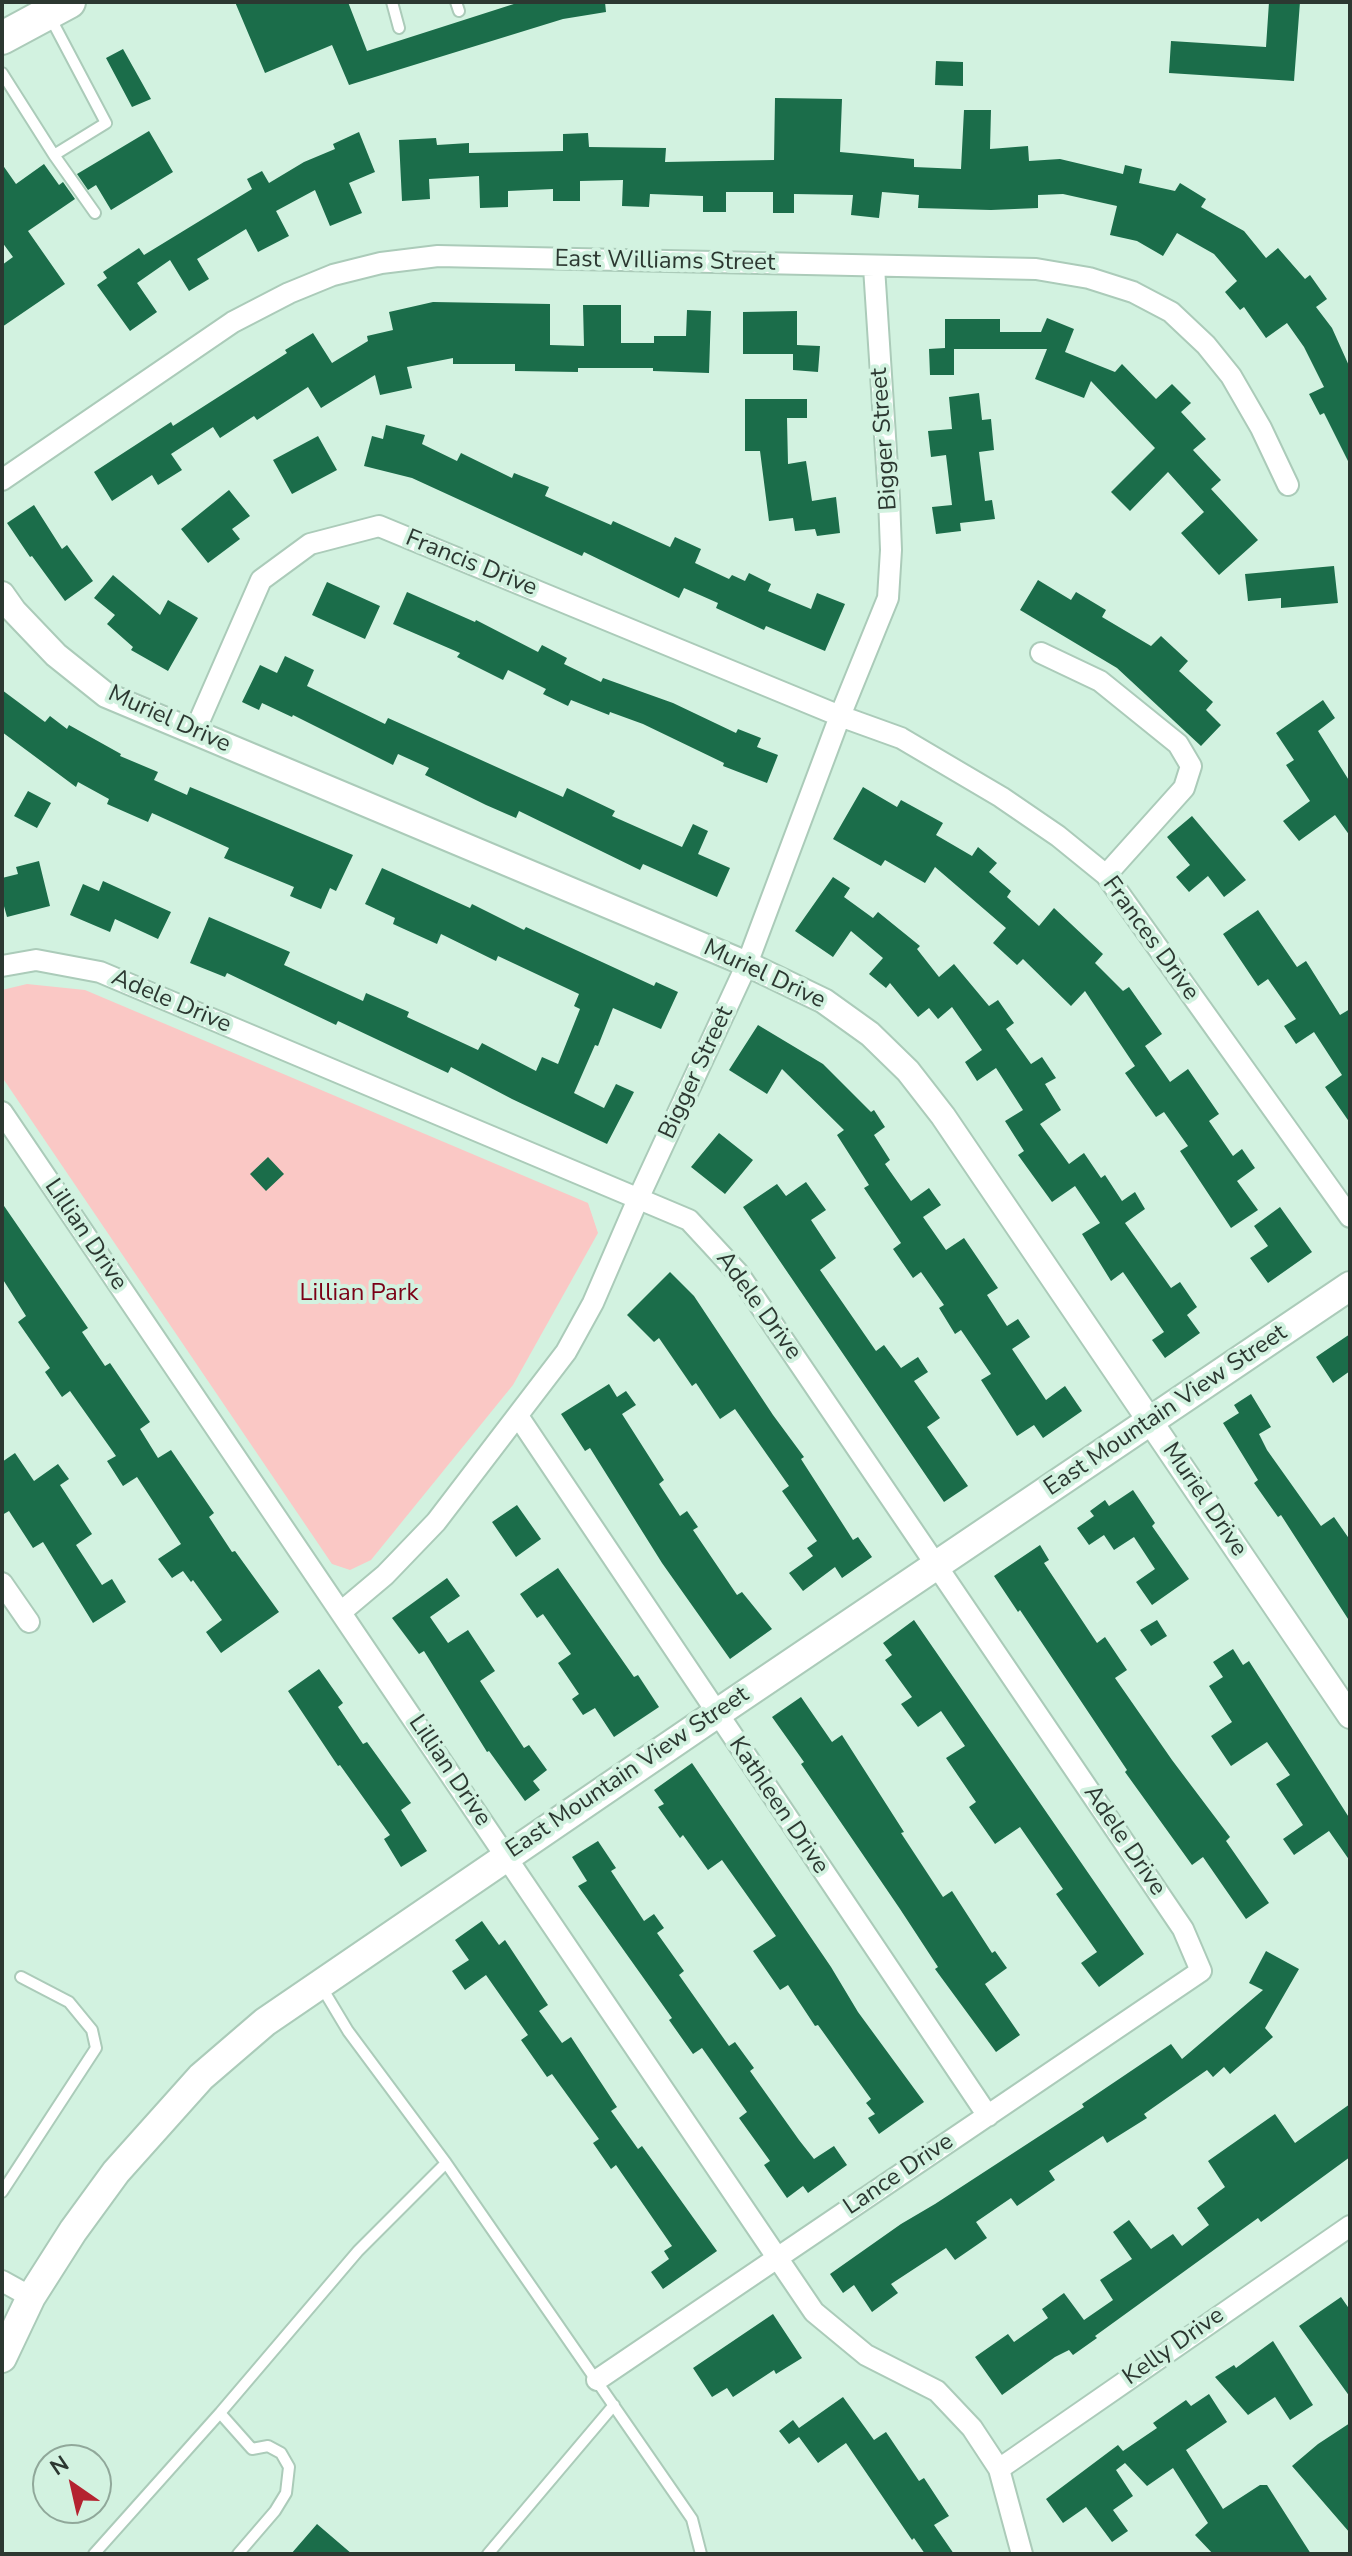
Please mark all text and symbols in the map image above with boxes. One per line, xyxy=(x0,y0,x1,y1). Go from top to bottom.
street label: East Williams Street xyxy=(554,246,776,278)
street label: Bigger Street xyxy=(866,367,904,511)
street label: Francis Drive xyxy=(401,525,541,603)
street label: Muriel Drive xyxy=(103,680,235,760)
street label: Frances Drive xyxy=(1095,871,1205,1007)
street label: Muriel Drive xyxy=(699,934,829,1016)
street label: Adele Drive xyxy=(107,964,235,1040)
street label: Bigger Street xyxy=(654,1002,740,1144)
street label: Lillian Drive xyxy=(37,1174,133,1296)
street label: Adele Drive xyxy=(709,1246,807,1366)
park label: Lillian Park xyxy=(300,1280,418,1308)
street label: East Mountain View Street xyxy=(1039,1319,1293,1503)
street label: Muriel Drive xyxy=(1155,1438,1253,1562)
street label: East Mountain View Street xyxy=(501,1681,755,1865)
street label: Lillian Drive xyxy=(401,1710,497,1832)
street label: Kathleen Drive xyxy=(722,1732,834,1880)
street label: Adele Drive xyxy=(1077,1780,1171,1902)
street label: Lance Drive xyxy=(839,2128,959,2222)
street label: Kelly Drive xyxy=(1118,2302,1230,2392)
north arrow xyxy=(32,2444,112,2524)
text: N xyxy=(44,2449,75,2483)

